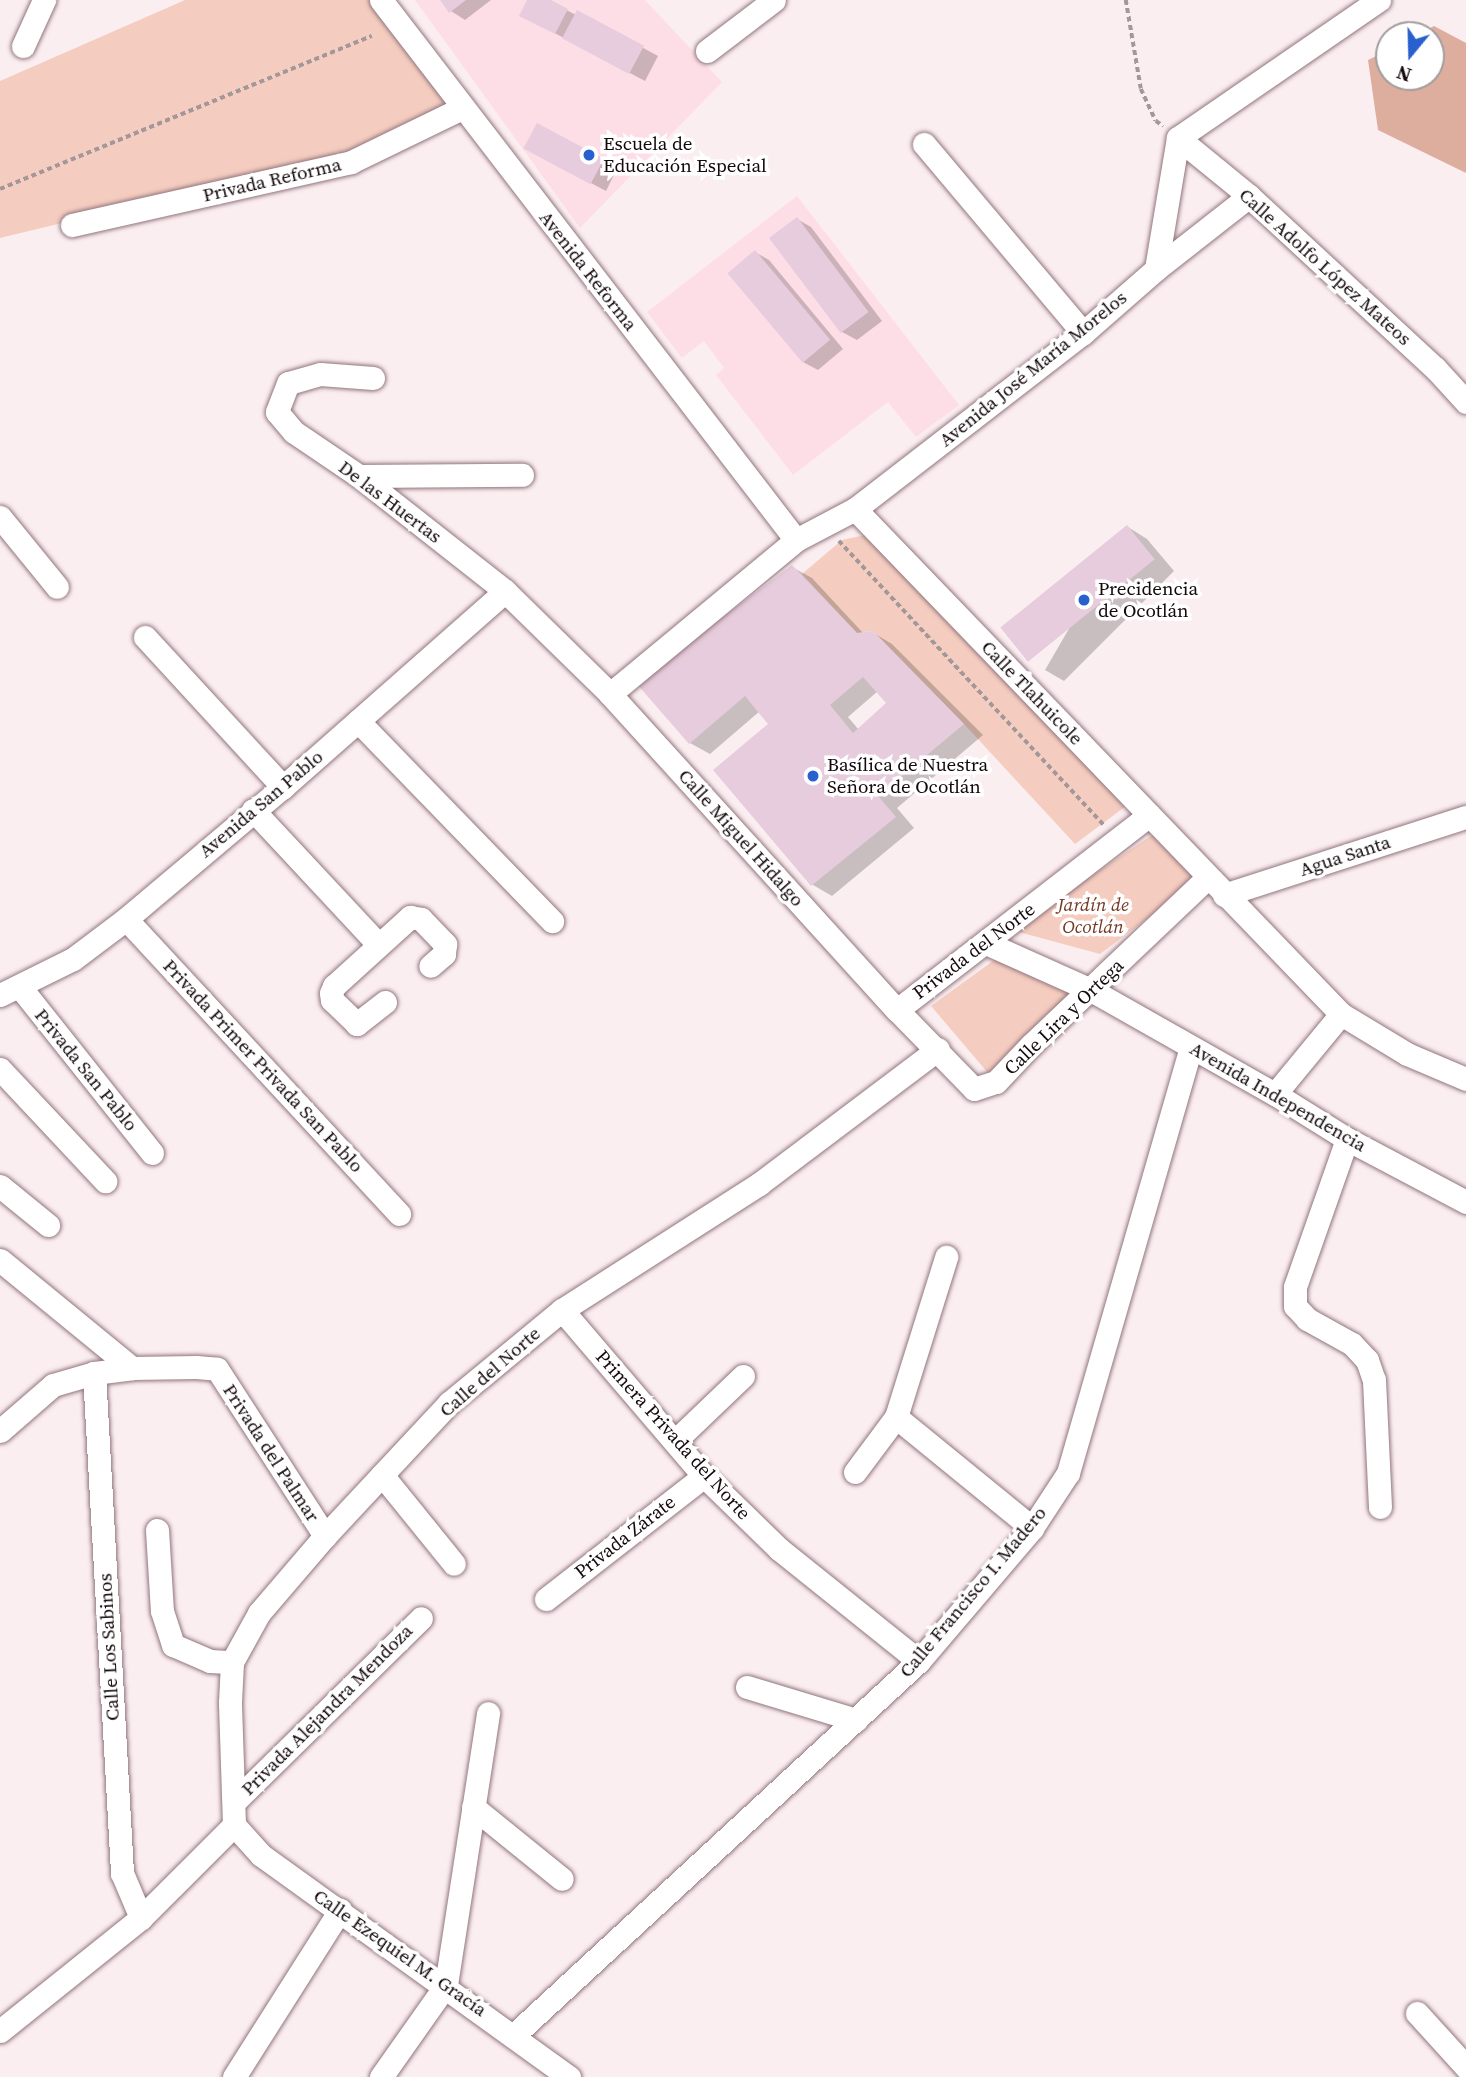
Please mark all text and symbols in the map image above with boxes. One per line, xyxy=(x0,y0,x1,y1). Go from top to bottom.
north arrow xyxy=(1375,21,1445,91)
text: N xyxy=(1393,59,1415,89)
place label: Escuela de Educación Especial xyxy=(603,133,767,177)
marker: Escuela de Educación Especial xyxy=(581,147,597,163)
street label: Privada Reforma xyxy=(201,153,343,207)
street label: Calle Adolfo López Mateos xyxy=(1234,184,1416,350)
street label: Avenida Reforma xyxy=(534,207,642,335)
street label: Avenida José María Morelos xyxy=(935,286,1131,452)
street label: De las Huertas xyxy=(334,456,446,548)
place label: Precidencia de Ocotlán xyxy=(1098,578,1198,622)
marker: Precidencia de Ocotlán xyxy=(1076,592,1092,608)
street label: Calle Tlahuicole xyxy=(976,636,1088,750)
street label: Avenida San Pablo xyxy=(194,745,328,863)
place label: Basílica de Nuestra Señora de Ocotlán xyxy=(827,754,988,798)
street label: Calle Miguel Hidalgo xyxy=(673,765,809,911)
marker: Basílica de Nuestra Señora de Ocotlán xyxy=(805,768,821,784)
street label: Agua Santa xyxy=(1297,831,1393,881)
park label: Jardín de Ocotlán xyxy=(1057,894,1129,938)
street label: Privada del Norte xyxy=(908,898,1040,1004)
street label: Calle Lira y Ortega xyxy=(1000,954,1128,1080)
street label: Privada Primer Privada San Pablo xyxy=(158,955,368,1177)
street label: Privada San Pablo xyxy=(30,1004,142,1136)
street label: Avenida Independencia xyxy=(1186,1037,1370,1157)
street label: Calle del Norte xyxy=(435,1322,545,1422)
street label: Primera Privada del Norte xyxy=(591,1346,755,1524)
street label: Privada del Palmar xyxy=(218,1380,324,1526)
street label: Privada Zárate xyxy=(570,1491,680,1583)
street label: Calle Francisco I. Madero xyxy=(895,1502,1051,1682)
street label: Calle Los Sabinos xyxy=(94,1573,124,1721)
street label: Privada Alejandra Mendoza xyxy=(237,1620,417,1800)
street label: Calle Ezequiel M. Gracía xyxy=(309,1885,491,2021)

